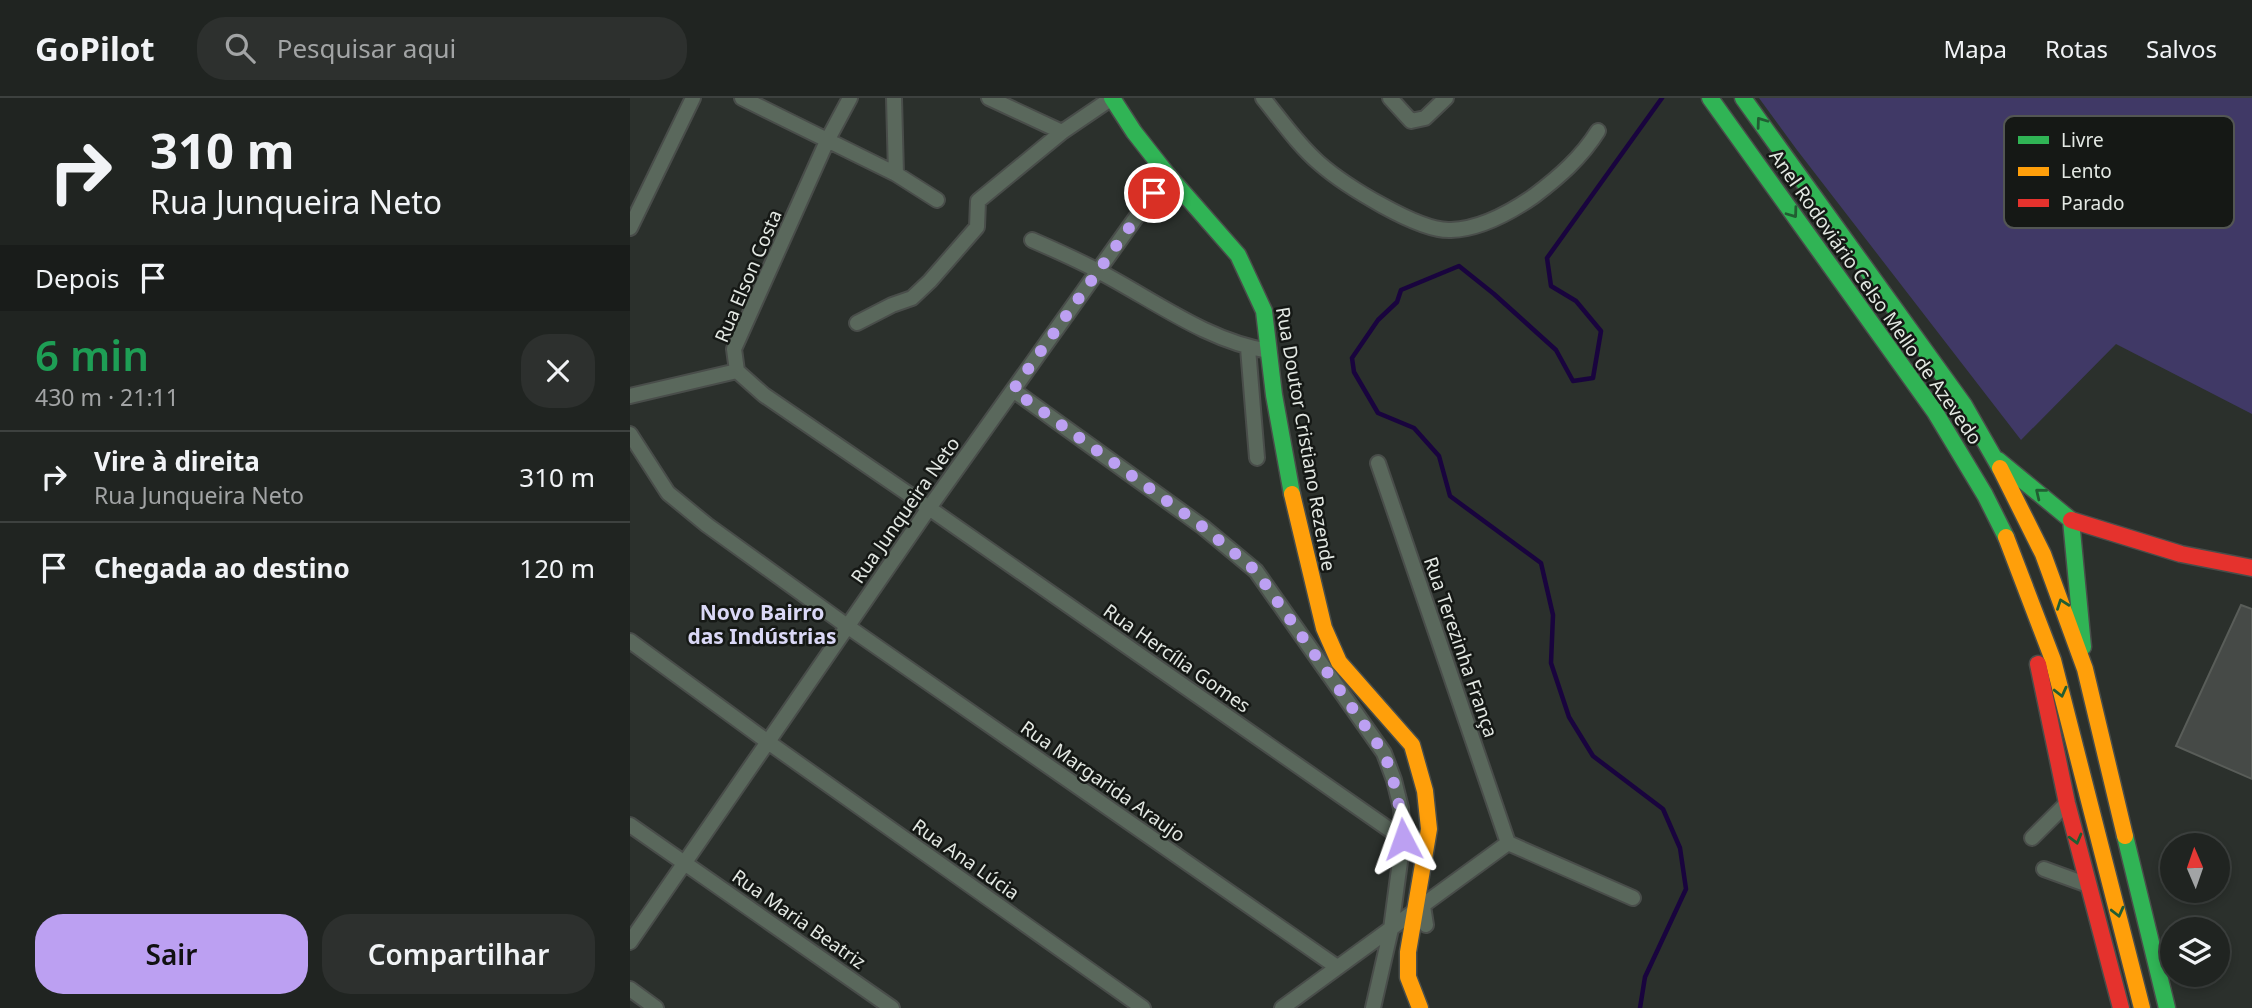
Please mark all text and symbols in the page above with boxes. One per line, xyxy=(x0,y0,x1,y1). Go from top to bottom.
search box xyxy=(197,17,687,80)
text: GoPilot xyxy=(35,26,155,71)
icon: search xyxy=(221,29,259,67)
text: Pesquisar aqui xyxy=(277,30,456,66)
text: Mapa xyxy=(1943,32,2007,65)
text: Rotas xyxy=(2045,32,2108,65)
text: Salvos xyxy=(2146,32,2217,65)
legend xyxy=(2004,116,2234,228)
text: 310 m xyxy=(150,117,295,183)
one-way arrow xyxy=(1757,118,1769,130)
icon: right xyxy=(35,126,126,217)
text: Livre xyxy=(2061,127,2104,153)
street label: Anel Rodoviário Celso Mello de Azevedo xyxy=(1764,144,1988,450)
text: Lento xyxy=(2061,158,2112,184)
pin xyxy=(1124,163,1184,223)
icon: arrive xyxy=(1135,174,1173,212)
text: Rua Junqueira Neto xyxy=(150,180,442,223)
text: Parado xyxy=(2061,190,2124,216)
one-way arrow xyxy=(1785,205,1797,218)
street label: Rua Elson Costa xyxy=(708,206,788,346)
icon: arrive xyxy=(134,259,172,297)
text: Depois xyxy=(35,260,120,296)
street label: Rua Doutor Cristiano Rezende xyxy=(1270,305,1342,573)
text: 6 min xyxy=(35,326,149,383)
button: close xyxy=(521,334,595,408)
text: 430 m · 21:11 xyxy=(35,381,179,413)
street label: Rua Junqueira Neto xyxy=(845,432,965,588)
text: Vire à direita xyxy=(94,443,260,479)
icon: right xyxy=(35,458,73,496)
text: 310 m xyxy=(519,459,595,495)
text: Rua Junqueira Neto xyxy=(94,479,304,511)
one-way arrow xyxy=(2035,489,2047,502)
icon: arrive xyxy=(35,549,73,587)
text: Chegada ao destino xyxy=(94,550,350,586)
text: 120 m xyxy=(519,550,595,586)
street label: Rua Terezinha França xyxy=(1418,553,1504,741)
district label: Novo Bairro das Indústrias xyxy=(687,598,837,650)
street label: Rua Hercília Gomes xyxy=(1098,598,1256,718)
one-way arrow xyxy=(2056,599,2070,611)
one-way arrow xyxy=(2053,686,2068,698)
street label: Rua Margarida Araujo xyxy=(1015,714,1191,848)
position arrow xyxy=(1366,802,1440,876)
street label: Rua Ana Lúcia xyxy=(907,812,1025,906)
one-way arrow xyxy=(2068,833,2083,845)
north arrow xyxy=(2160,833,2230,903)
map controls xyxy=(2160,833,2230,987)
street label: Rua Maria Beatriz xyxy=(727,863,871,975)
one-way arrow xyxy=(2110,906,2124,918)
button: Sair xyxy=(35,914,308,994)
button: Compartilhar xyxy=(322,914,595,994)
button: layers xyxy=(2160,917,2230,987)

